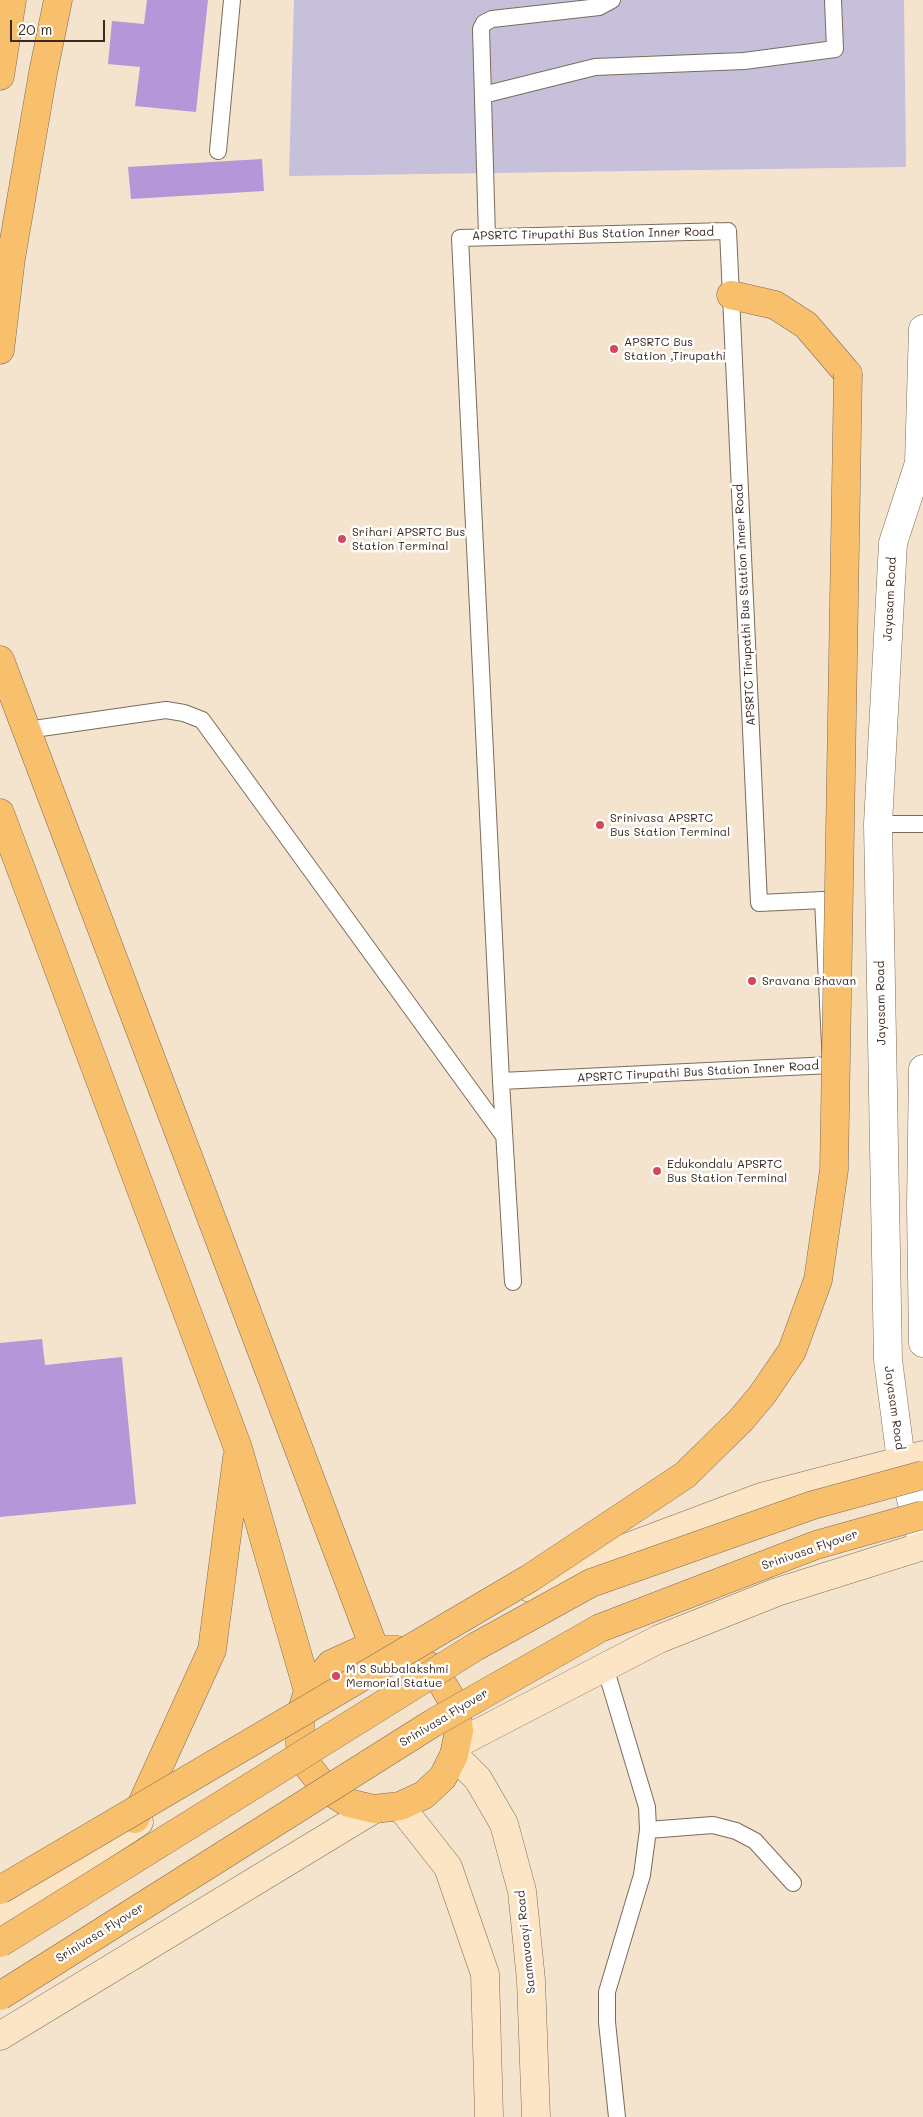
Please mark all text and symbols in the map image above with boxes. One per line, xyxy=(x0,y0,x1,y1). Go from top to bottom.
scale bar xyxy=(12,10,108,42)
text: 20 m xyxy=(18,19,52,39)
street label: APSRTC Tirupathi Bus Station Inner Road xyxy=(472,225,714,243)
place label: APSRTC Bus Station ,Tirupathi xyxy=(624,335,726,363)
marker: APSRTC Bus Station ,Tirupathi xyxy=(608,343,620,355)
street label: APSRTC Tirupathi Bus Station Inner Road xyxy=(731,484,759,726)
place label: Srihari APSRTC Bus Station Terminal xyxy=(352,525,465,553)
marker: Srihari APSRTC Bus Station Terminal xyxy=(336,533,348,545)
street label: Jayasam Road xyxy=(881,556,899,642)
place label: Srinivasa APSRTC Bus Station Terminal xyxy=(610,811,730,839)
marker: Srinivasa APSRTC Bus Station Terminal xyxy=(594,819,606,831)
street label: Jayasam Road xyxy=(873,961,889,1045)
place label: Sravana Bhavan xyxy=(762,974,856,988)
marker: Sravana Bhavan xyxy=(746,975,758,987)
street label: APSRTC Tirupathi Bus Station Inner Road xyxy=(577,1058,819,1086)
place label: Edukondalu APSRTC Bus Station Terminal xyxy=(667,1157,787,1185)
marker: Edukondalu APSRTC Bus Station Terminal xyxy=(651,1165,663,1177)
street label: Jayasam Road xyxy=(881,1365,907,1451)
street label: Srinivasa Flyover xyxy=(760,1527,860,1573)
place label: M S Subbalakshmi Memorial Statue xyxy=(346,1662,449,1690)
marker: M S Subbalakshmi Memorial Statue xyxy=(330,1670,342,1682)
street label: Srinivasa Flyover xyxy=(397,1686,491,1750)
street label: Saamavaayi Road xyxy=(513,1890,539,1994)
street label: Srinivasa Flyover xyxy=(54,1900,146,1966)

